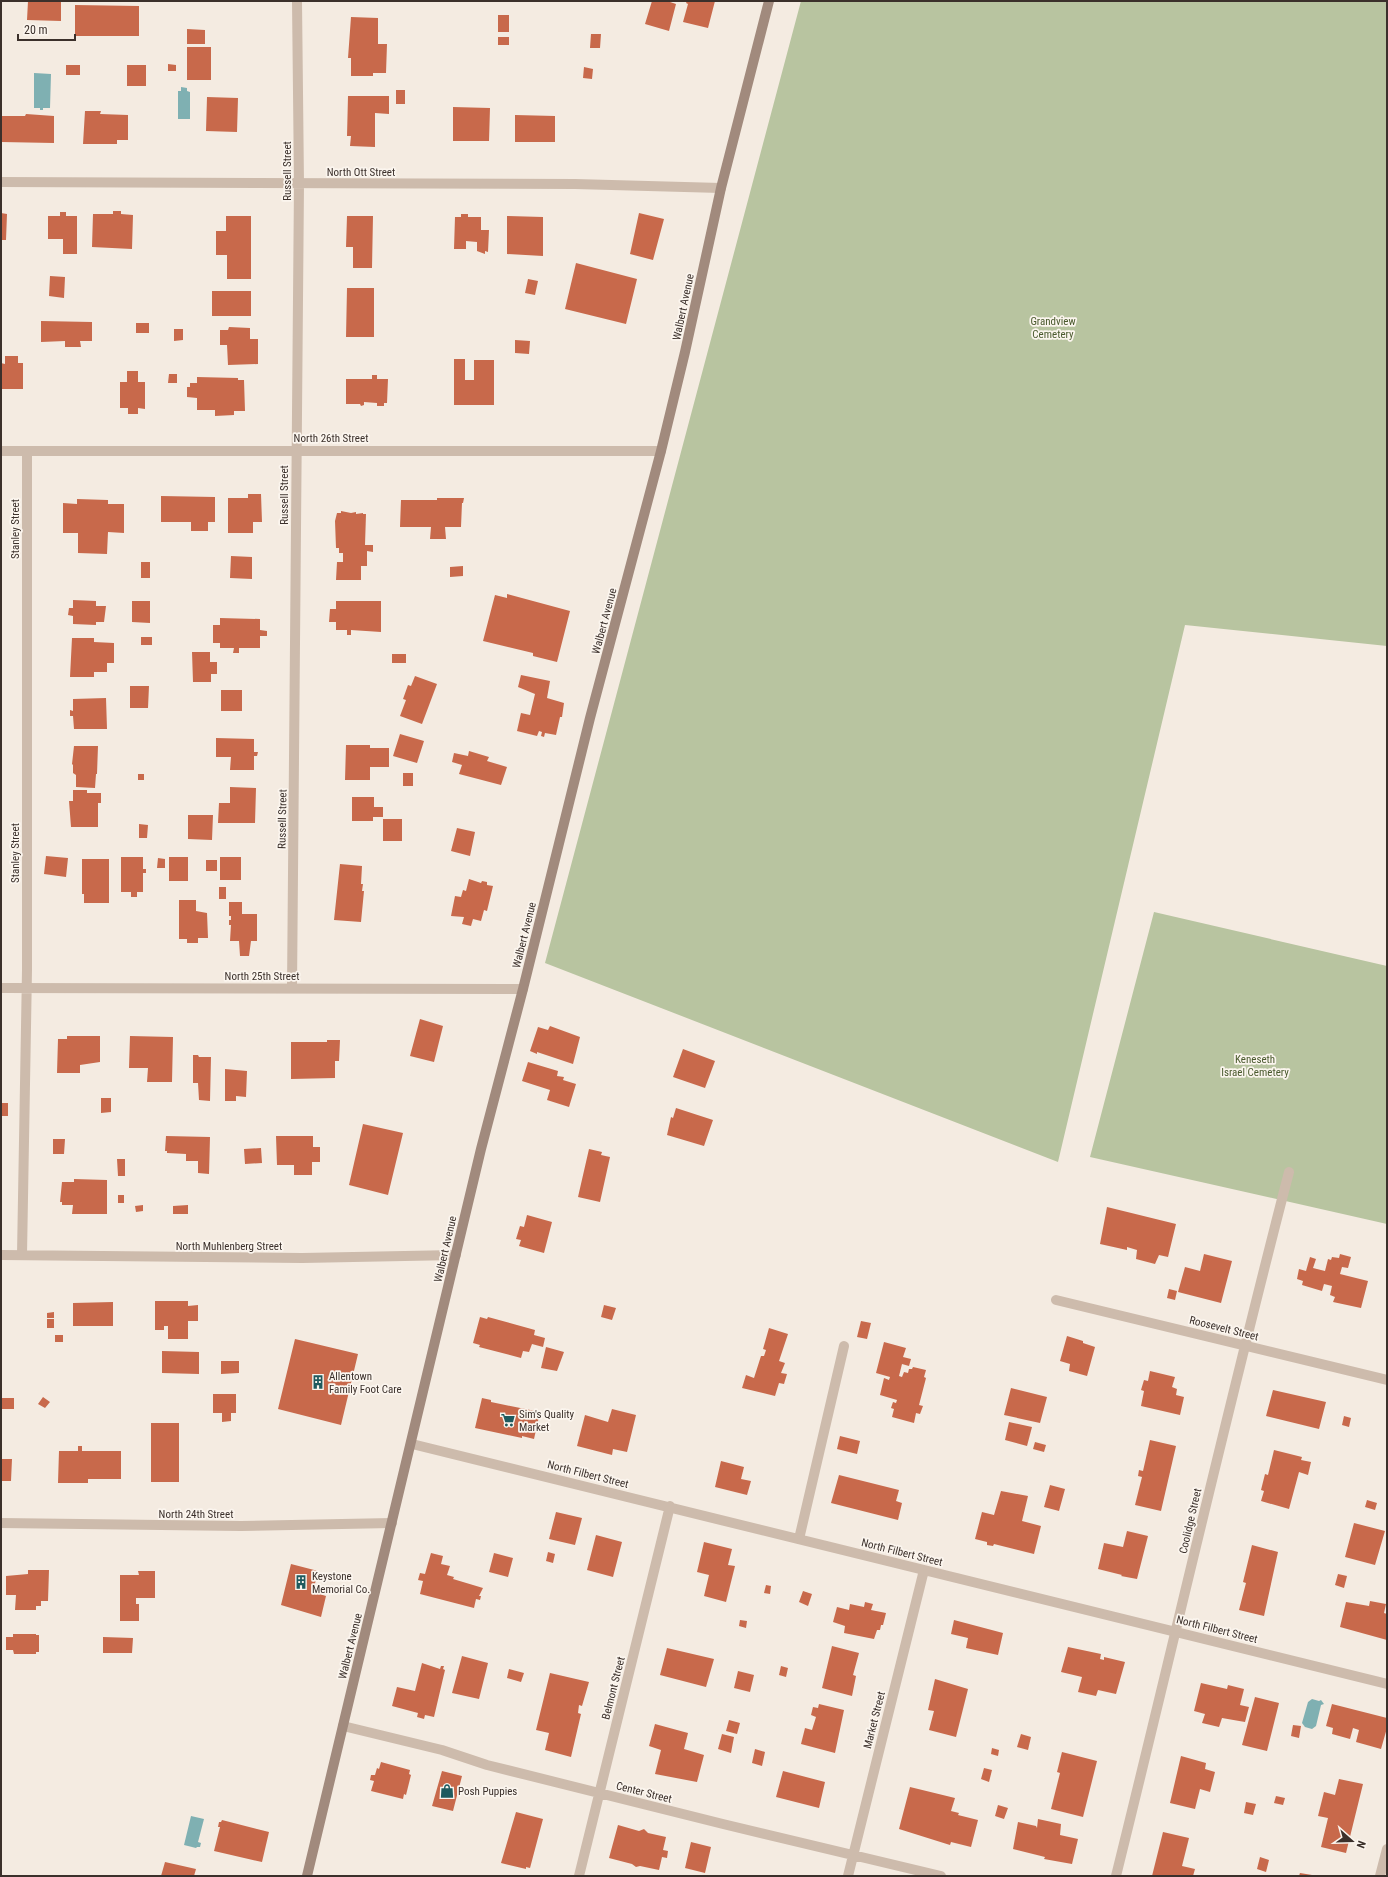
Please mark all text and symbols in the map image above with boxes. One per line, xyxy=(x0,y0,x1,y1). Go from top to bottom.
scale bar xyxy=(18,16,75,42)
text: 20 m xyxy=(24,23,48,37)
street label: Russell Street xyxy=(281,141,294,201)
street label: North Ott Street xyxy=(327,166,395,179)
street label: Walbert Avenue xyxy=(670,273,697,342)
park label: Grandview Cemetery xyxy=(1030,315,1076,341)
street label: North 26th Street xyxy=(294,432,368,445)
street label: Russell Street xyxy=(278,465,291,525)
street label: Stanley Street xyxy=(9,499,22,559)
street label: Walbert Avenue xyxy=(589,587,620,655)
street label: Russell Street xyxy=(275,789,290,849)
street label: Stanley Street xyxy=(9,823,22,883)
street label: Walbert Avenue xyxy=(510,901,539,970)
street label: North 25th Street xyxy=(225,970,299,983)
park label: Keneseth Israel Cemetery xyxy=(1221,1053,1289,1079)
street label: Walbert Avenue xyxy=(432,1215,459,1284)
street label: North Muhlenberg Street xyxy=(176,1240,282,1253)
street label: Roosevelt Street xyxy=(1188,1314,1260,1343)
place label: Allentown Family Foot Care xyxy=(329,1370,402,1396)
building icon: Allentown Family Foot Care xyxy=(310,1374,326,1390)
place label: Sim's Quality Market xyxy=(519,1408,574,1434)
supermarket icon: Sim's Quality Market xyxy=(500,1412,516,1428)
street label: North Filbert Street xyxy=(546,1458,630,1491)
street label: Coolidge Street xyxy=(1177,1487,1204,1555)
street label: North 24th Street xyxy=(159,1508,233,1521)
street label: North Filbert Street xyxy=(860,1536,944,1569)
place label: Keystone Memorial Co. xyxy=(312,1570,370,1596)
building icon: Keystone Memorial Co. xyxy=(293,1574,309,1590)
street label: Walbert Avenue xyxy=(336,1612,365,1681)
street label: North Filbert Street xyxy=(1175,1613,1259,1646)
street label: Belmont Street xyxy=(599,1655,628,1721)
street label: Market Street xyxy=(861,1690,888,1750)
street label: Center Street xyxy=(615,1779,673,1806)
shop icon: Posh Puppies xyxy=(439,1783,455,1799)
place label: Posh Puppies xyxy=(458,1785,517,1798)
north arrow xyxy=(1332,1821,1372,1861)
text: N xyxy=(1354,1839,1368,1850)

